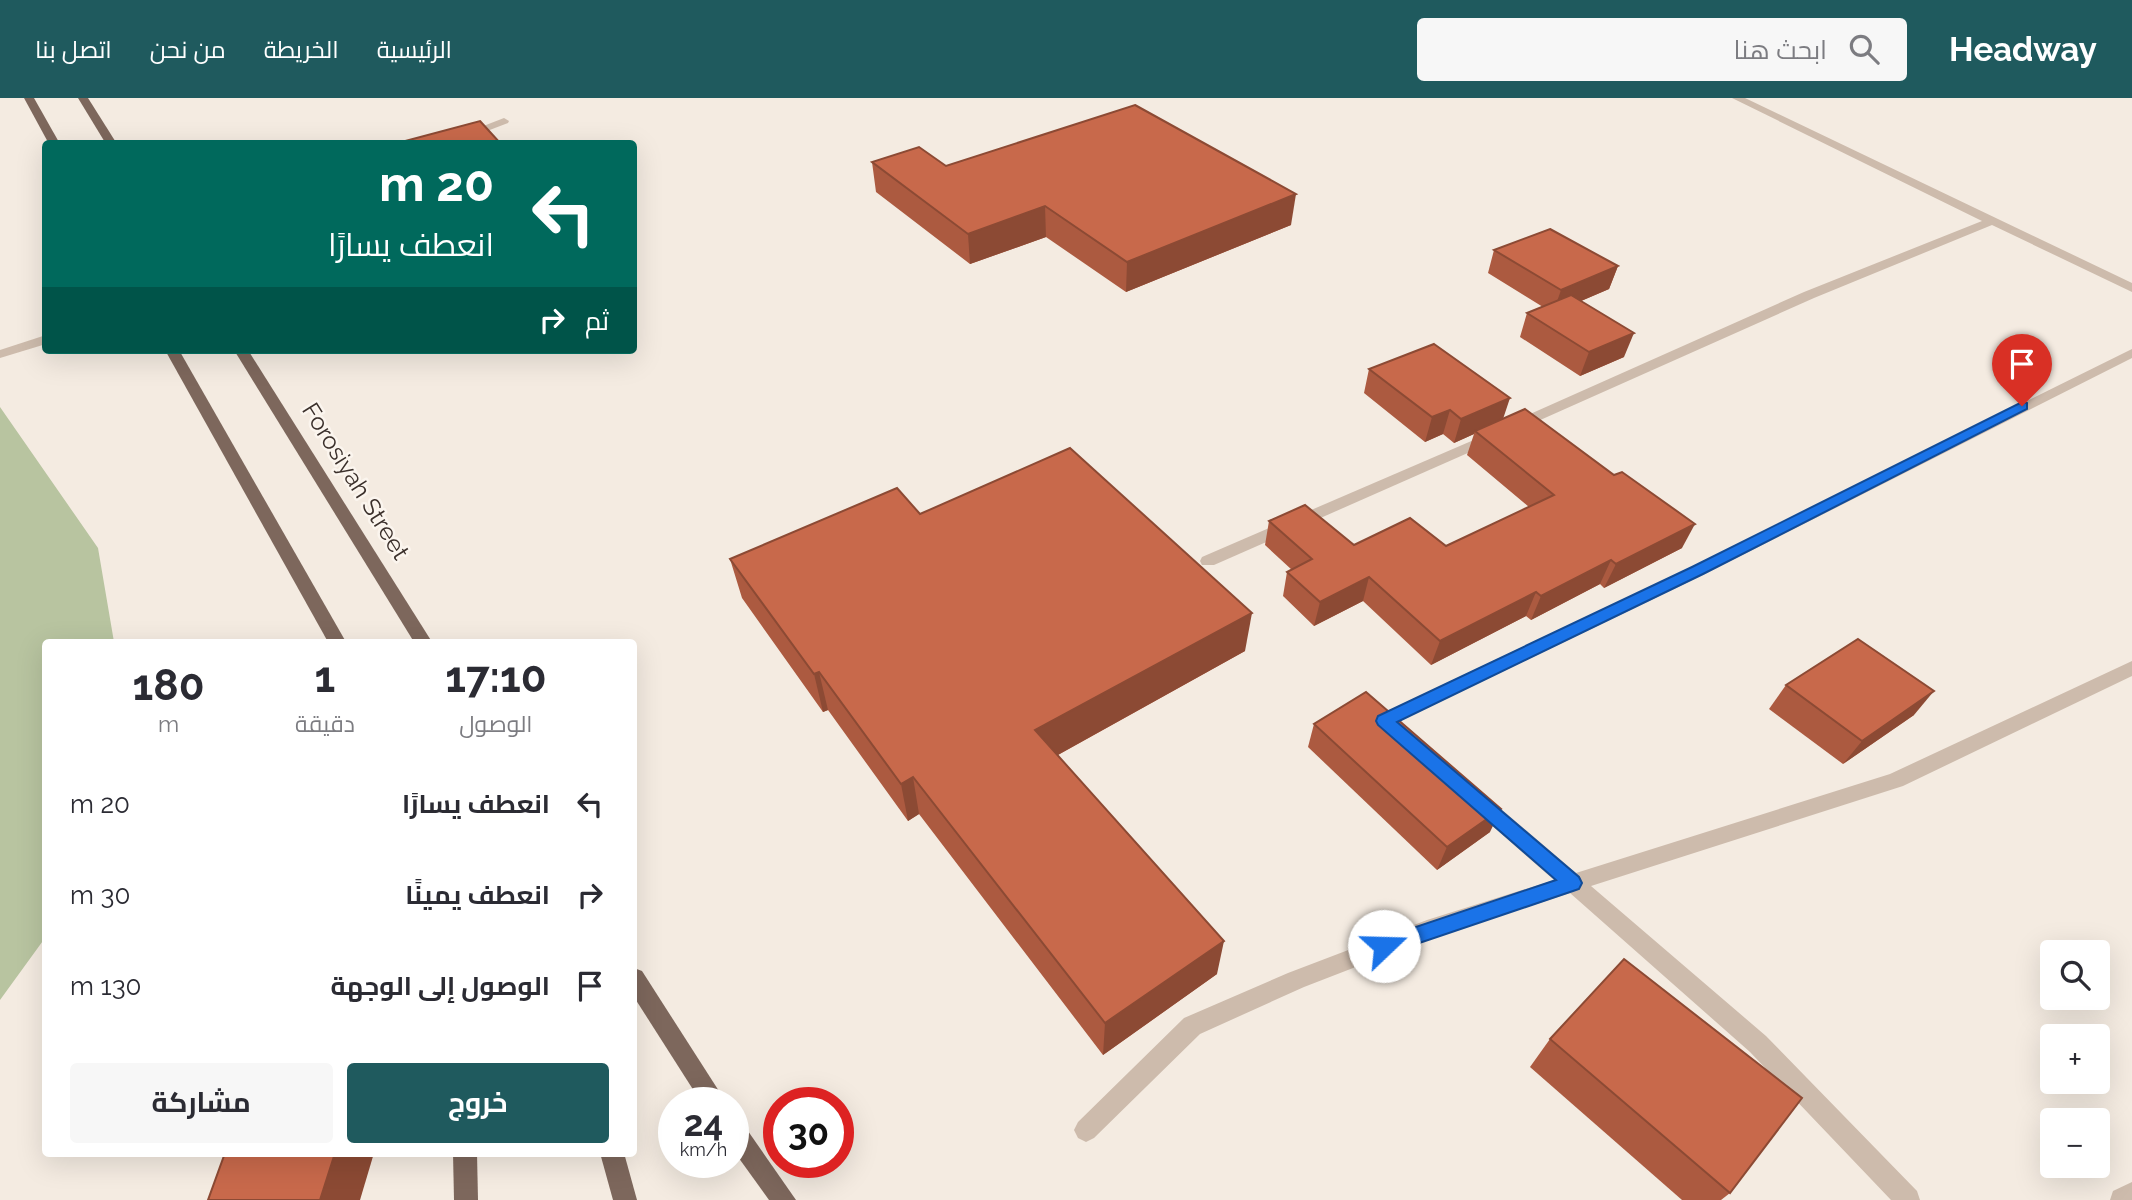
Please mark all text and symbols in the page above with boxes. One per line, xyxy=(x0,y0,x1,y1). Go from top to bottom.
search box xyxy=(1417,18,1907,81)
icon: search xyxy=(1845,30,1883,68)
text: Headway xyxy=(1949,30,2097,69)
text: اتصل بنا xyxy=(35,35,112,64)
text: من نحن xyxy=(150,35,226,64)
text: الخريطة xyxy=(264,35,339,64)
text: الرئيسية xyxy=(377,35,452,64)
text: ابحث هنا xyxy=(1734,35,1827,65)
text: 20 m xyxy=(379,155,494,212)
icon: left xyxy=(518,168,609,259)
text: انعطف يسارًا xyxy=(328,226,494,263)
icon: right xyxy=(533,301,571,339)
text: ثم xyxy=(585,306,609,336)
pin xyxy=(1992,334,2052,406)
icon: arrive xyxy=(2003,345,2041,383)
street label: Forosiyah Street xyxy=(296,397,416,565)
text: 1 xyxy=(314,653,335,702)
text: 17:10 xyxy=(445,653,547,702)
text: 180 xyxy=(133,661,204,710)
text: m xyxy=(158,710,179,737)
text: دقيقة xyxy=(295,710,355,737)
text: الوصول xyxy=(459,710,533,737)
icon: left xyxy=(571,785,609,823)
text: 20 m xyxy=(70,789,130,819)
text: انعطف يسارًا xyxy=(402,789,550,819)
icon: right xyxy=(571,876,609,914)
text: 30 m xyxy=(70,880,130,910)
text: انعطف يمينًا xyxy=(405,880,550,910)
position arrow xyxy=(1347,909,1421,983)
map controls xyxy=(2040,940,2110,1178)
button: search xyxy=(2040,940,2110,1010)
icon: arrive xyxy=(571,967,609,1005)
text: 130 m xyxy=(70,971,141,1001)
text: الوصول إلى الوجهة xyxy=(330,971,550,1001)
button: + xyxy=(2040,1024,2110,1094)
button: مشاركة xyxy=(70,1063,333,1143)
button: خروج xyxy=(347,1063,609,1143)
speed limit sign: 30 xyxy=(763,1087,854,1178)
text: 24 xyxy=(684,1103,723,1144)
button: − xyxy=(2040,1108,2110,1178)
text: km/h xyxy=(680,1139,727,1160)

